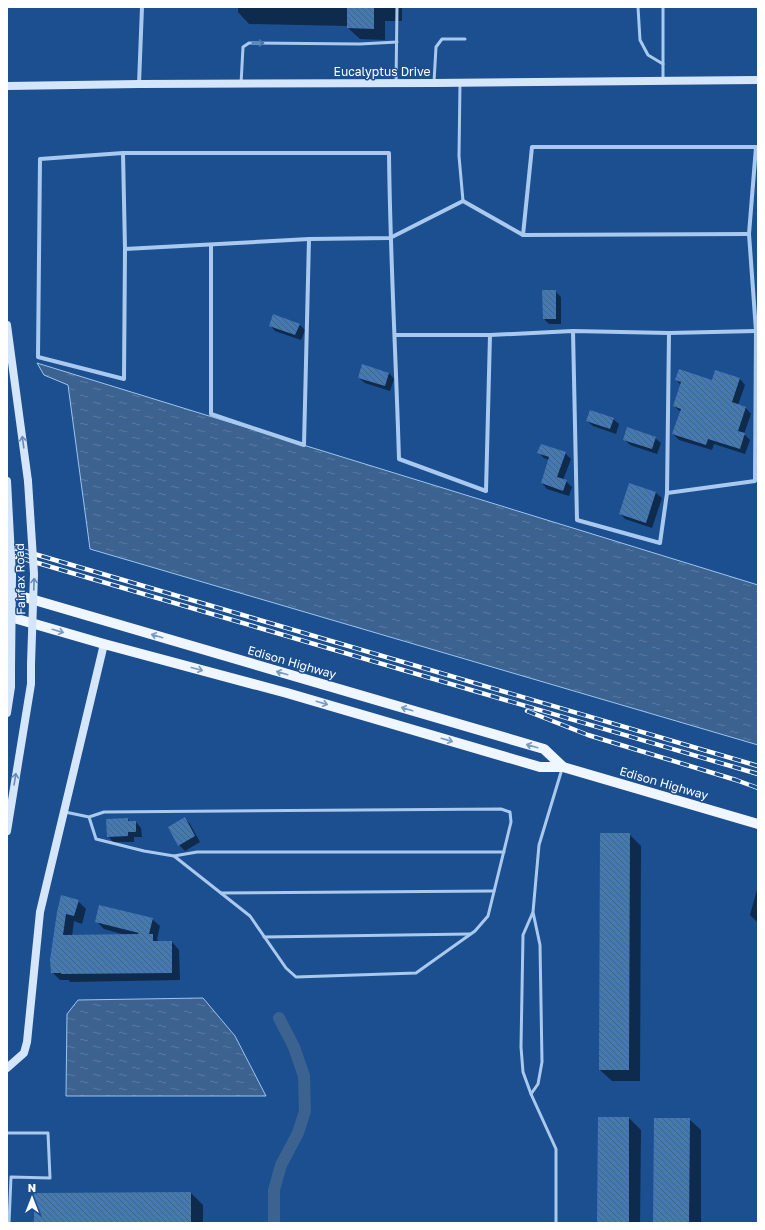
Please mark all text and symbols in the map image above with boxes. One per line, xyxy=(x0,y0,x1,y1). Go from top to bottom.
one-way arrow xyxy=(251,39,264,47)
street label: Eucalyptus Drive xyxy=(334,64,430,79)
one-way arrow xyxy=(19,436,27,449)
street label: Fairfax Road xyxy=(12,543,28,615)
one-way arrow xyxy=(30,578,38,591)
one-way arrow xyxy=(51,628,64,635)
one-way arrow xyxy=(151,632,164,639)
street label: Edison Highway xyxy=(246,642,338,682)
one-way arrow xyxy=(190,666,203,673)
one-way arrow xyxy=(276,669,289,676)
one-way arrow xyxy=(315,700,328,707)
one-way arrow xyxy=(401,705,414,712)
one-way arrow xyxy=(440,737,453,744)
one-way arrow xyxy=(525,742,538,749)
street label: Edison Highway xyxy=(618,763,710,803)
one-way arrow xyxy=(12,773,20,786)
north arrow xyxy=(12,1178,52,1218)
text: N xyxy=(28,1181,36,1194)

